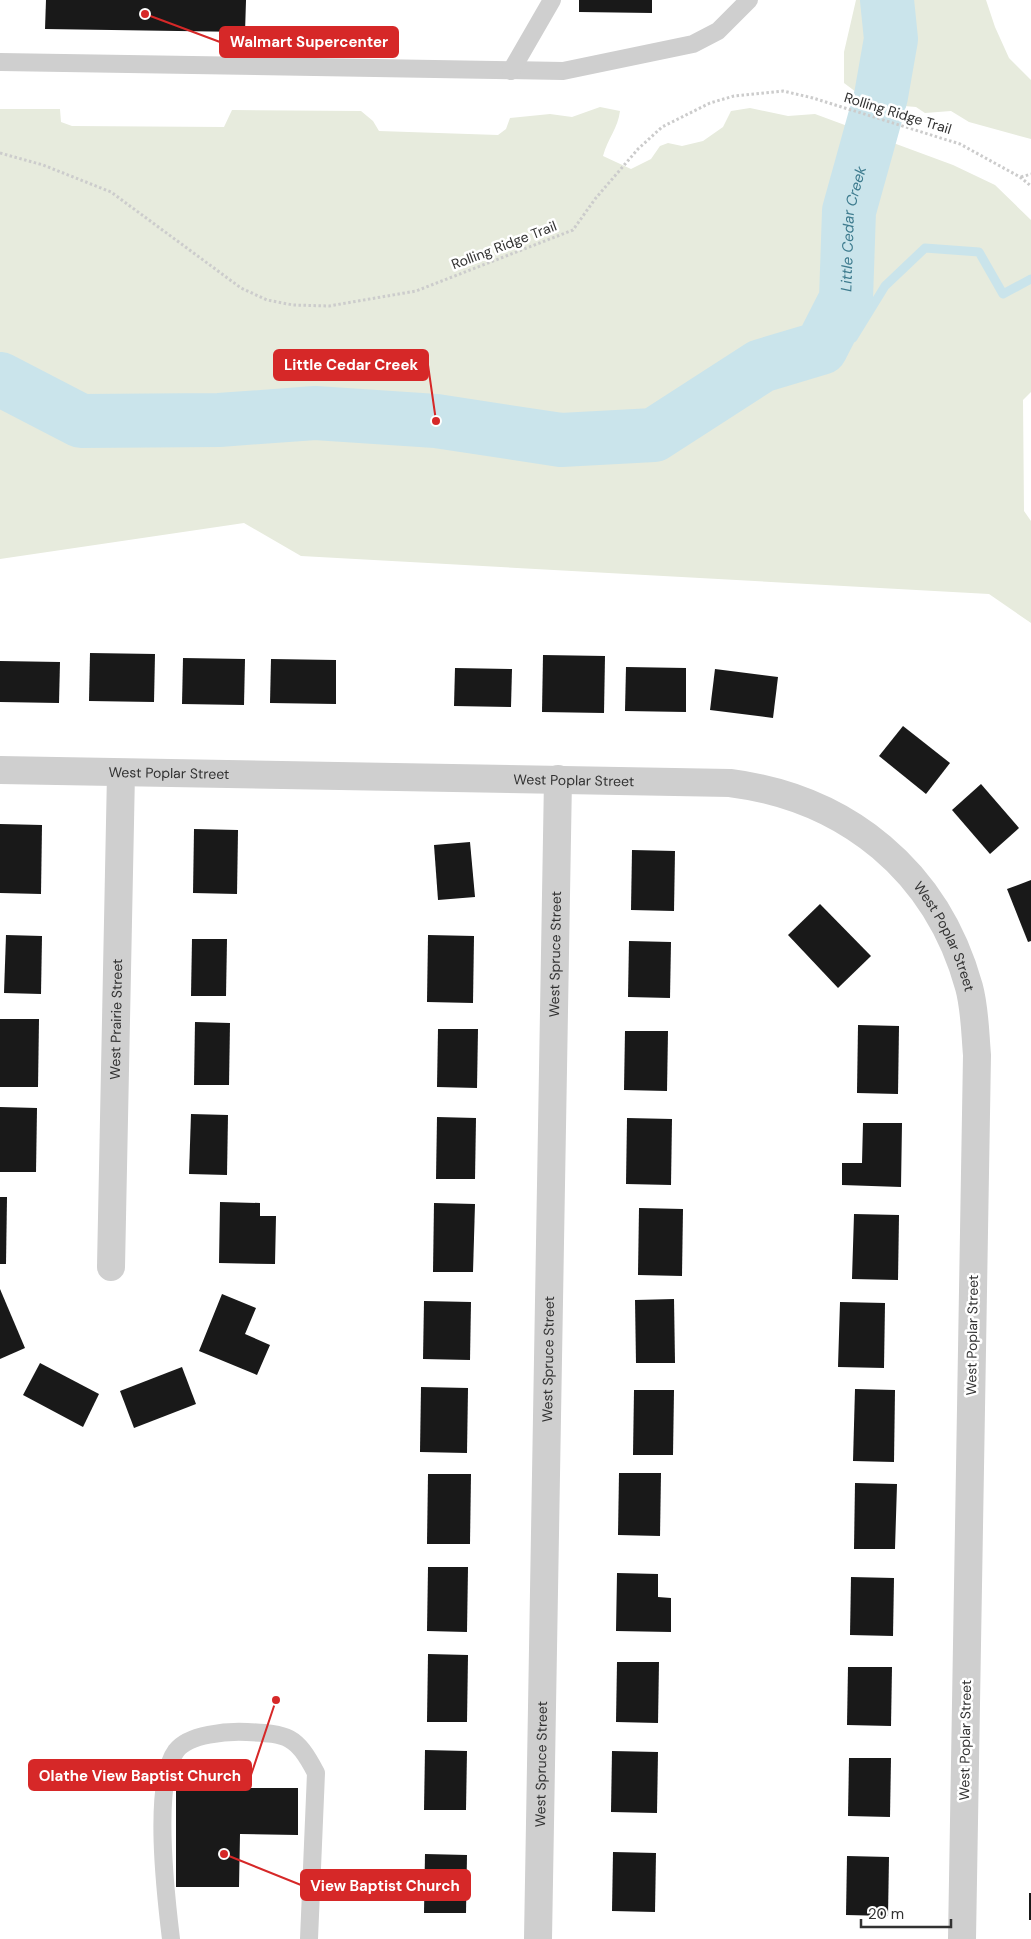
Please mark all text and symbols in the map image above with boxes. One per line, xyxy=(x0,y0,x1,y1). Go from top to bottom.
callout: Walmart Supercenter xyxy=(220,27,398,57)
text: Walmart Supercenter xyxy=(230,32,388,52)
street label: Rolling Ridge Trail xyxy=(842,88,954,138)
water label: Little Cedar Creek xyxy=(836,164,871,292)
street label: Rolling Ridge Trail xyxy=(449,217,559,273)
callout: Little Cedar Creek xyxy=(274,350,428,380)
text: Little Cedar Creek xyxy=(284,355,418,375)
street label: West Poplar Street xyxy=(108,763,230,783)
street label: West Poplar Street xyxy=(513,770,635,790)
street label: West Poplar Street xyxy=(910,878,979,993)
street label: West Spruce Street xyxy=(545,891,565,1017)
street label: West Prairie Street xyxy=(106,958,126,1080)
street label: West Poplar Street xyxy=(962,1274,982,1396)
street label: West Spruce Street xyxy=(538,1296,558,1422)
street label: West Poplar Street xyxy=(955,1679,975,1801)
street label: West Spruce Street xyxy=(531,1701,551,1827)
callout: Olathe View Baptist Church xyxy=(29,1760,251,1790)
text: Olathe View Baptist Church xyxy=(39,1766,241,1786)
callout: View Baptist Church xyxy=(301,1870,470,1900)
text: View Baptist Church xyxy=(310,1876,460,1896)
scale bar xyxy=(861,1896,951,1928)
text: 20 m xyxy=(868,1904,904,1924)

